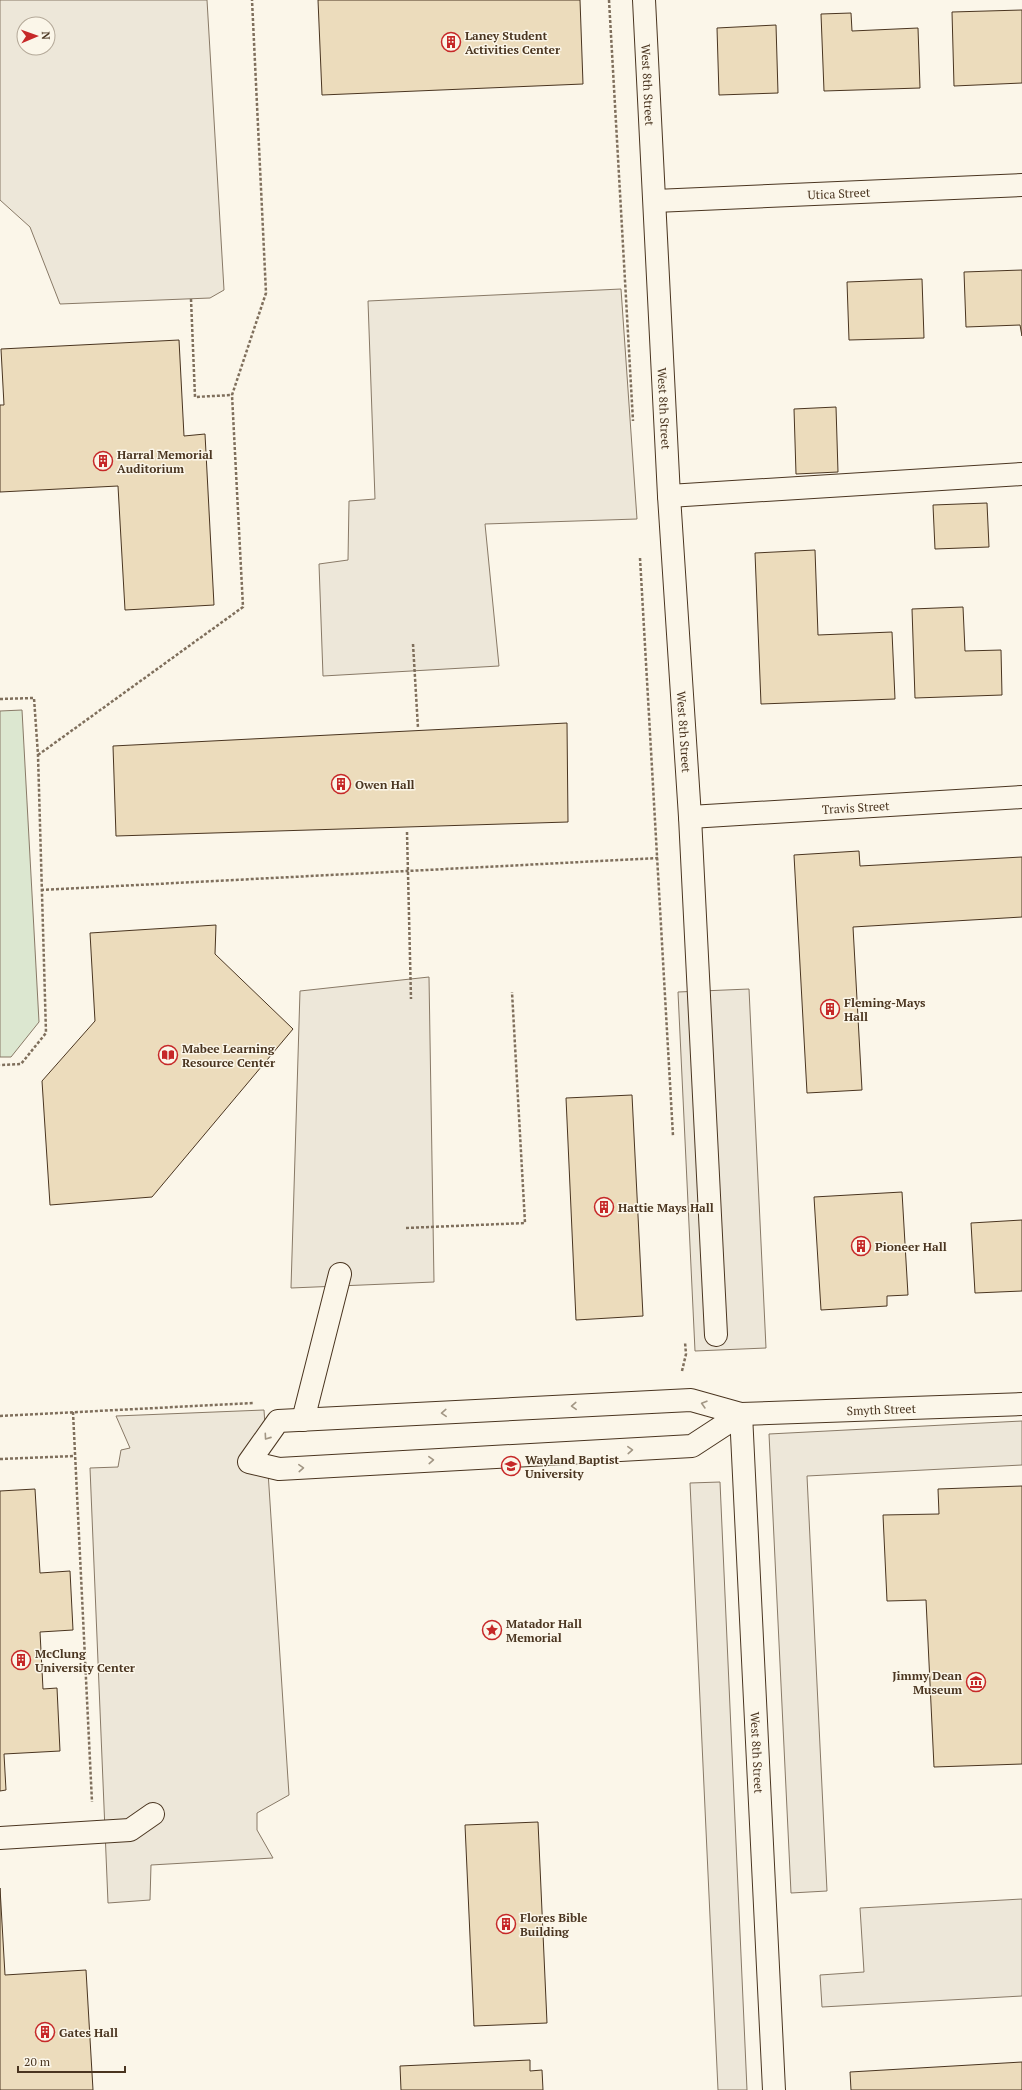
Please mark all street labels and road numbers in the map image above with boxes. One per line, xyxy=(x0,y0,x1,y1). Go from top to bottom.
street label: West 8th Street xyxy=(639,44,658,127)
street label: Utica Street xyxy=(807,184,871,202)
street label: West 8th Street xyxy=(655,367,674,450)
street label: West 8th Street xyxy=(674,690,695,774)
street label: Travis Street xyxy=(821,797,890,817)
street label: Smyth Street xyxy=(846,1400,917,1418)
street label: West 8th Street xyxy=(748,1711,767,1794)

